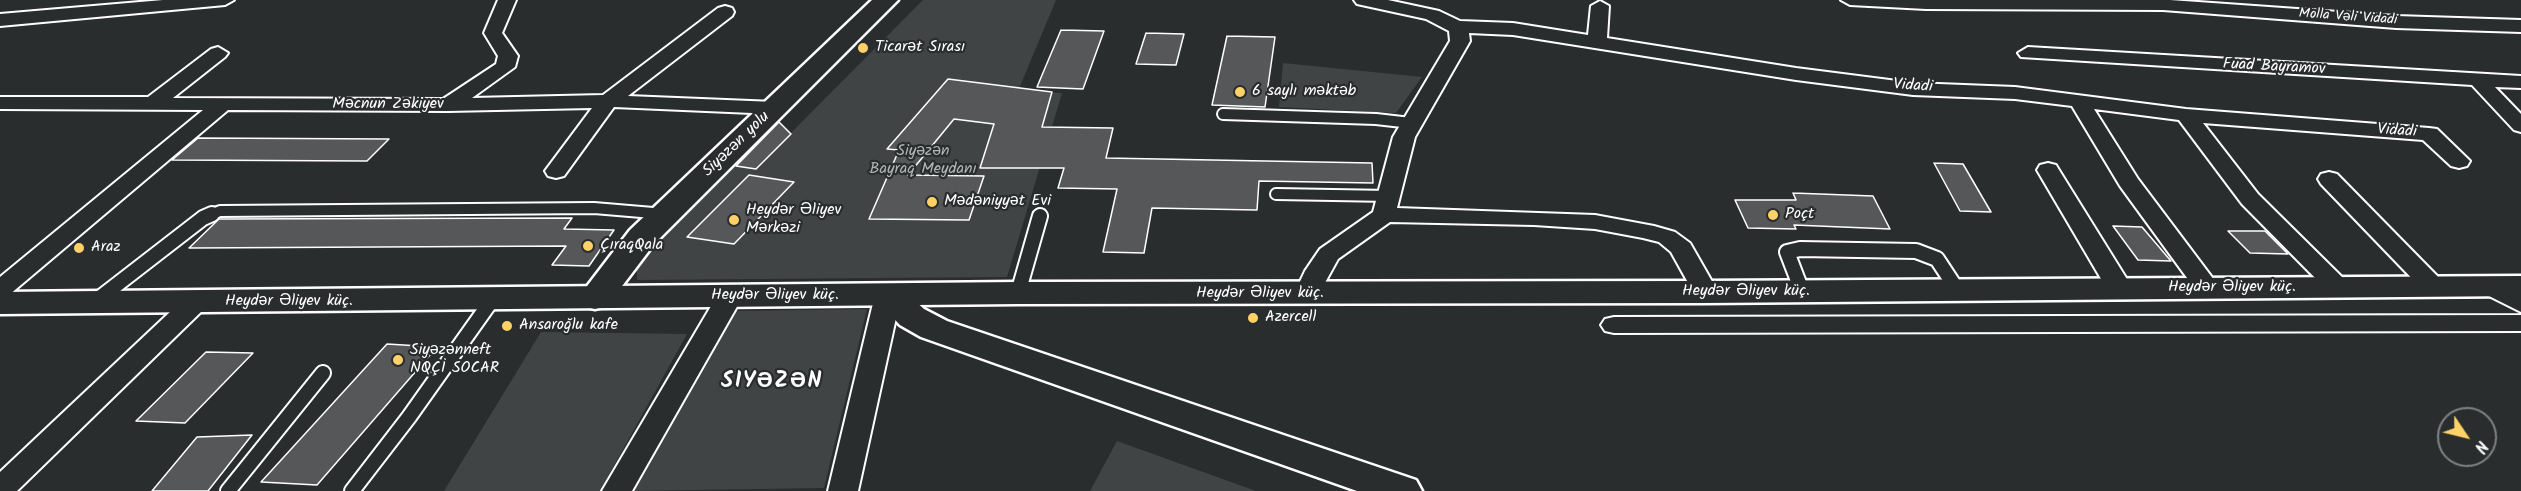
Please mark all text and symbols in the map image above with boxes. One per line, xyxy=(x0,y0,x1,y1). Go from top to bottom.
street label: Molla Vəli Vidadi xyxy=(2298,6,2398,30)
place label: Ticarət Sırası xyxy=(875,38,965,58)
marker: Ticarət Sırası xyxy=(856,41,870,55)
street label: Fuad Bayramov xyxy=(2222,56,2326,80)
street label: Vidadi xyxy=(1893,76,1933,98)
place label: 6 saylı məktəb xyxy=(1252,82,1356,102)
marker: 6 saylı məktəb xyxy=(1233,85,1247,99)
street label: Məcnun Zəkiyev xyxy=(332,95,444,115)
street label: Siyəzən yolu xyxy=(699,108,775,182)
street label: Vidadi xyxy=(2377,121,2417,143)
park label: Siyəzən Bayraq Meydanı xyxy=(869,142,977,180)
place label: Mədəniyyət Evi xyxy=(944,192,1051,212)
marker: Mədəniyyət Evi xyxy=(925,195,939,209)
place label: Heydər Əliyev Mərkəzi xyxy=(746,201,841,239)
place label: Poçt xyxy=(1785,205,1814,225)
marker: Poçt xyxy=(1766,208,1780,222)
marker: Heydər Əliyev Mərkəzi xyxy=(727,213,741,227)
place label: ÇıraqQala xyxy=(600,236,663,256)
place label: Araz xyxy=(91,238,121,258)
marker: ÇıraqQala xyxy=(581,239,595,253)
marker: Araz xyxy=(72,241,86,255)
street label: Heydər Əliyev küç. xyxy=(2168,278,2296,298)
street label: Heydər Əliyev küç. xyxy=(1682,282,1810,302)
street label: Heydər Əliyev küç. xyxy=(1196,284,1324,304)
street label: Heydər Əliyev küç. xyxy=(711,286,839,306)
street label: Heydər Əliyev küç. xyxy=(225,292,353,312)
place label: Azercell xyxy=(1265,308,1316,328)
marker: Azercell xyxy=(1246,311,1260,325)
place label: Ansaroğlu kafe xyxy=(519,316,618,336)
marker: Ansaroğlu kafe xyxy=(500,319,514,333)
place label: Siyəzənneft NQÇİ SOCAR xyxy=(410,341,499,379)
marker: Siyəzənneft NQÇİ SOCAR xyxy=(391,353,405,367)
district label: SIYƏZƏN xyxy=(721,370,823,396)
north arrow xyxy=(2437,407,2497,467)
text: N xyxy=(2467,435,2494,458)

